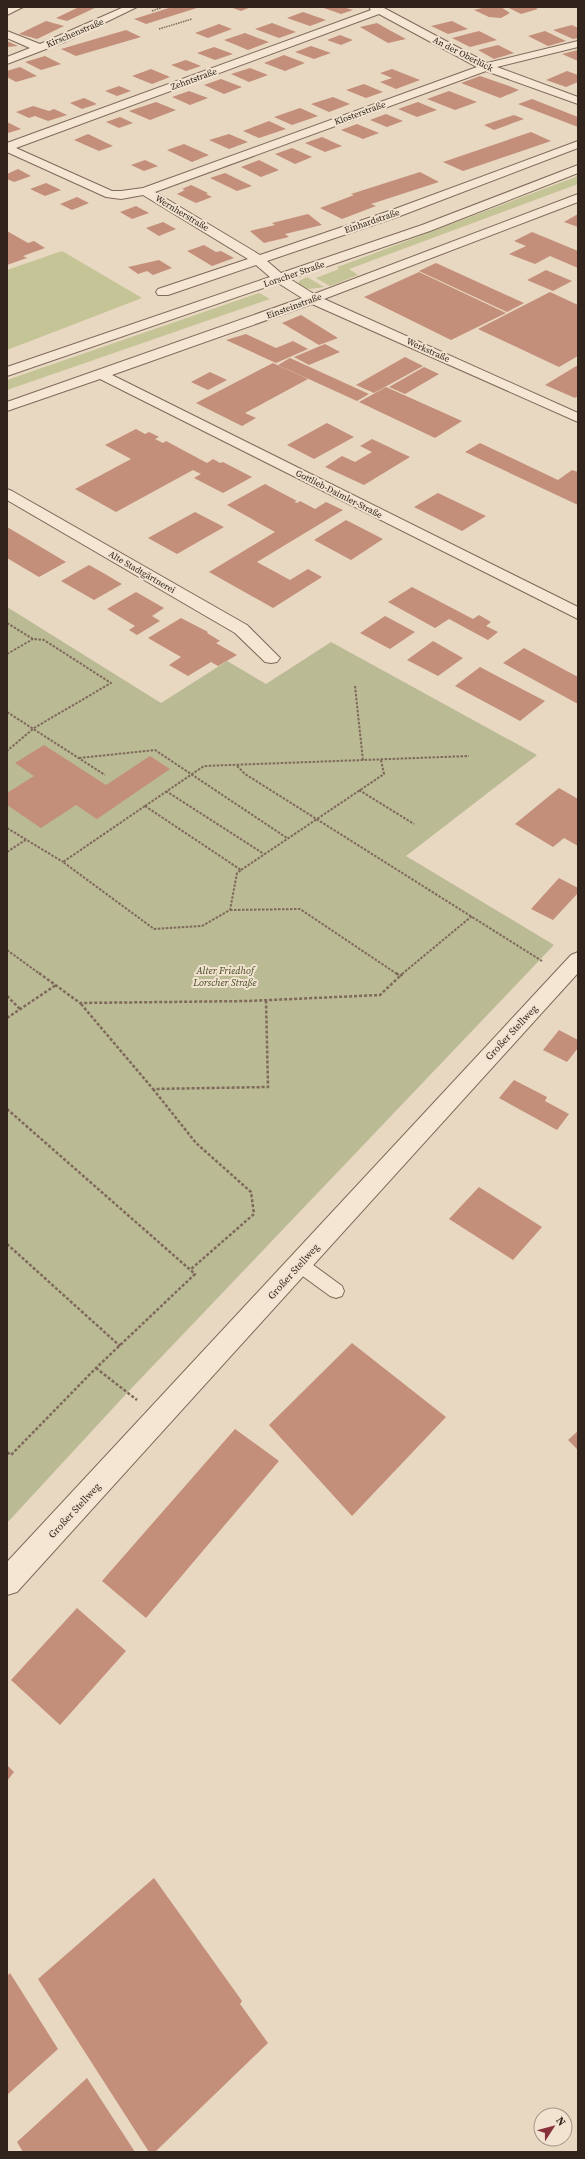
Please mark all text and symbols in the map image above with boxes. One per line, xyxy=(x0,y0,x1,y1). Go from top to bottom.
street label: Kirschenstraße xyxy=(45,15,106,50)
street label: An der Oberlück xyxy=(431,34,495,74)
street label: Zehntstraße xyxy=(169,65,219,93)
street label: Klosterstraße xyxy=(333,98,388,128)
street label: Wernherstraße xyxy=(153,192,211,234)
street label: Einhardstraße xyxy=(343,206,401,236)
street label: Lorscher Straße xyxy=(262,258,326,290)
street label: Einsteinstraße xyxy=(265,290,324,322)
street label: Werkstraße xyxy=(404,335,452,365)
street label: Gottlieb-Daimler-Straße xyxy=(294,467,385,521)
street label: Alte Stadtgärtnerei xyxy=(106,548,178,596)
park label: Alter Friedhof Lorscher Straße xyxy=(192,964,257,989)
street label: Großer Stellweg xyxy=(482,1002,540,1063)
street label: Großer Stellweg xyxy=(265,1241,322,1302)
street label: Großer Stellweg xyxy=(45,1480,103,1541)
north arrow xyxy=(533,2107,573,2147)
text: N xyxy=(552,2114,569,2129)

